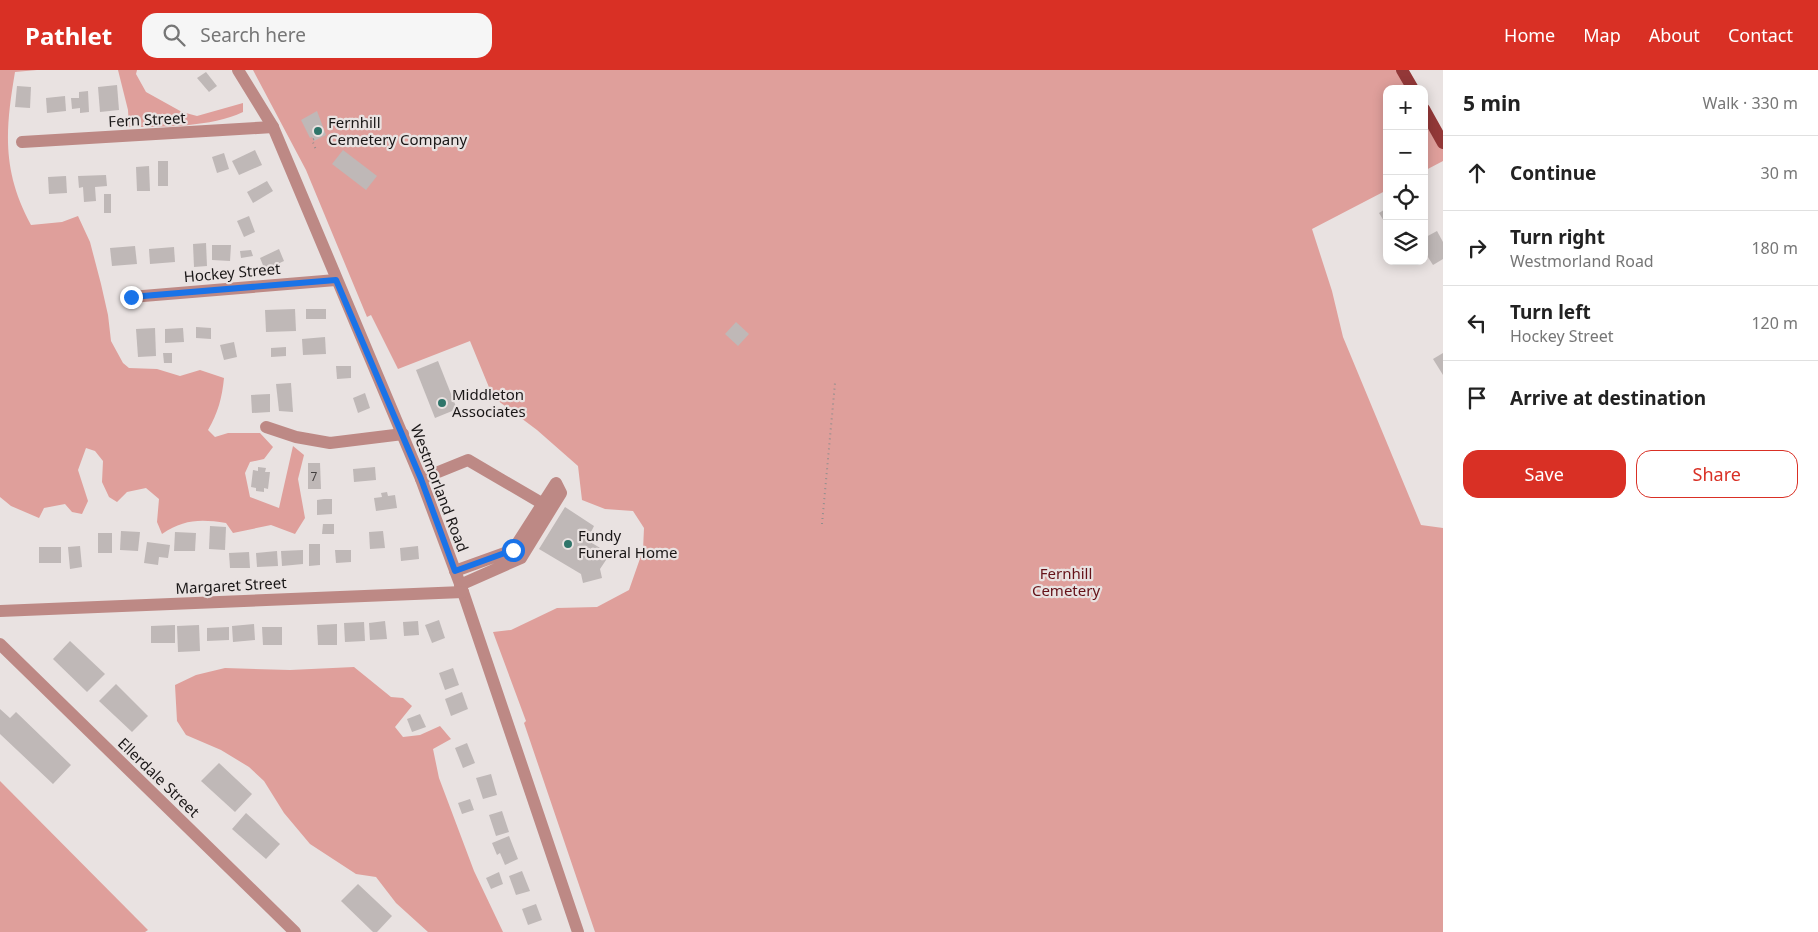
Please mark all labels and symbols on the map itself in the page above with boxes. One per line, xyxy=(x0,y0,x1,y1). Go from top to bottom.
street label: Fern Street xyxy=(108,107,187,131)
place label: Fernhill Cemetery Company xyxy=(328,112,468,149)
marker: Fernhill Cemetery Company xyxy=(312,125,324,137)
street label: Hockey Street xyxy=(183,258,282,286)
route end xyxy=(120,286,143,309)
place label: Middleton Associates xyxy=(452,384,526,421)
marker: Middleton Associates xyxy=(436,397,448,409)
street label: Westmorland Road xyxy=(407,422,473,554)
house number: 7 xyxy=(311,468,318,485)
place label: Fundy Funeral Home xyxy=(578,525,678,562)
marker: Fundy Funeral Home xyxy=(562,538,574,550)
route start xyxy=(502,539,525,562)
park label: Fernhill Cemetery xyxy=(1032,563,1100,600)
street label: Margaret Street xyxy=(175,572,288,598)
street label: Ellerdale Street xyxy=(114,733,205,821)

